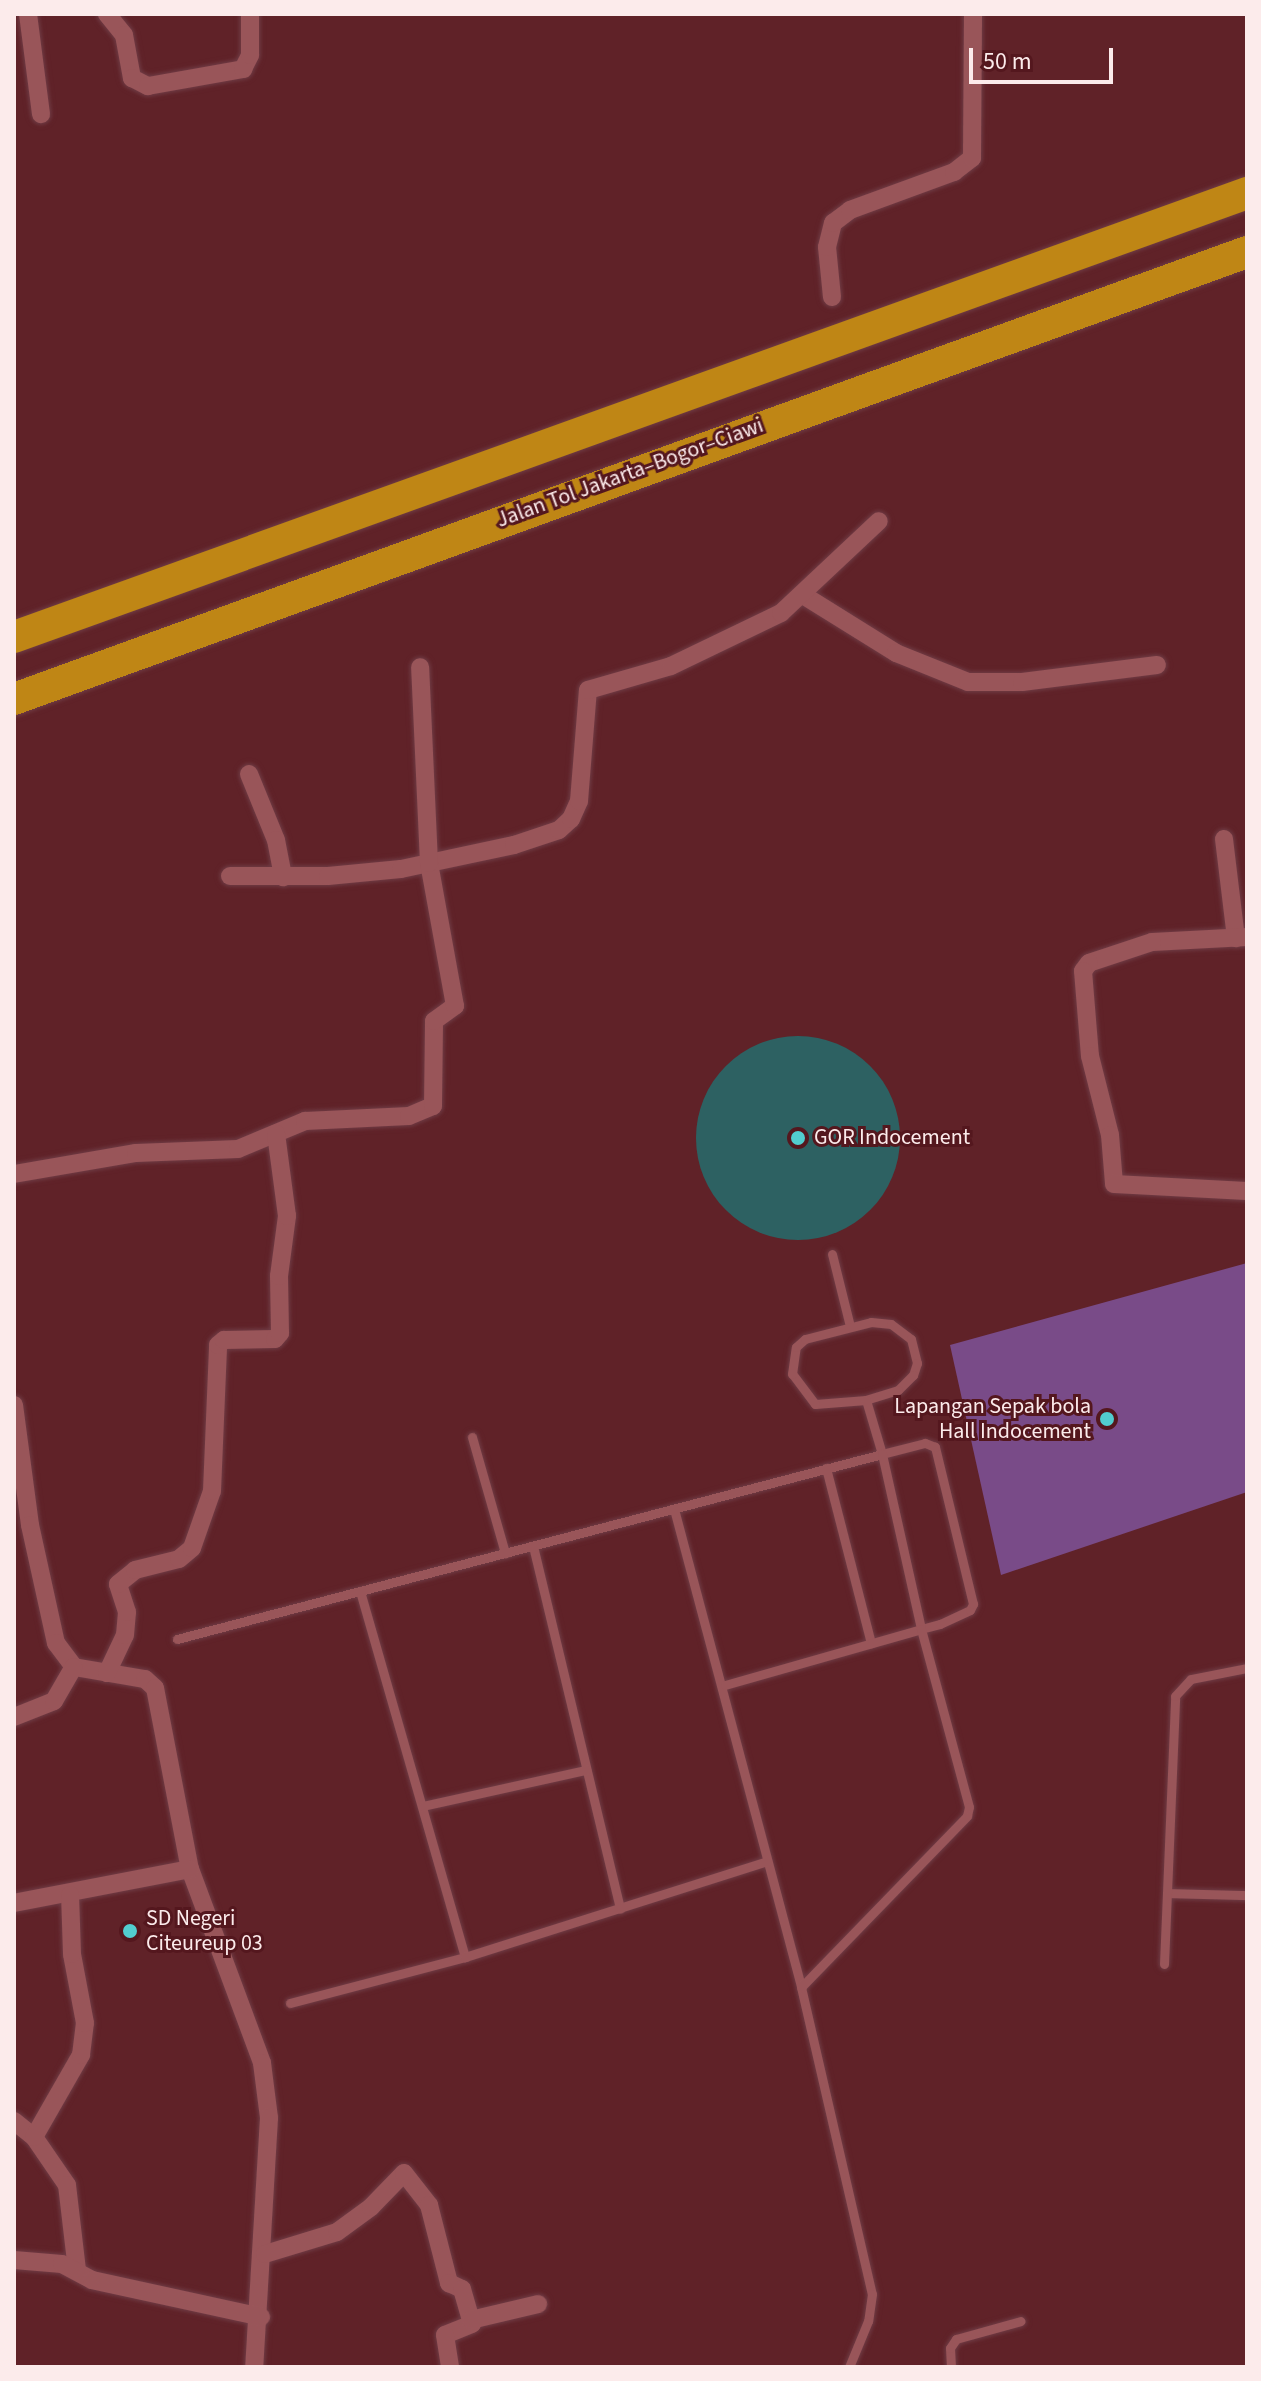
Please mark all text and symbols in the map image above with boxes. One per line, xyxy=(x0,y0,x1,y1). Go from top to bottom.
scale bar xyxy=(973,32,1117,82)
text: 50 m xyxy=(983,44,1032,79)
street label: Jalan Tol Jakarta–Bogor–Ciawi xyxy=(493,412,767,534)
place label: GOR Indocement xyxy=(814,1125,970,1151)
marker: GOR Indocement xyxy=(789,1129,807,1147)
place label: Lapangan Sepak bola Hall Indocement xyxy=(894,1393,1091,1444)
marker: Lapangan Sepak bola Hall Indocement xyxy=(1098,1410,1116,1428)
place label: SD Negeri Citeureup 03 xyxy=(146,1905,263,1956)
marker: SD Negeri Citeureup 03 xyxy=(121,1922,139,1940)

